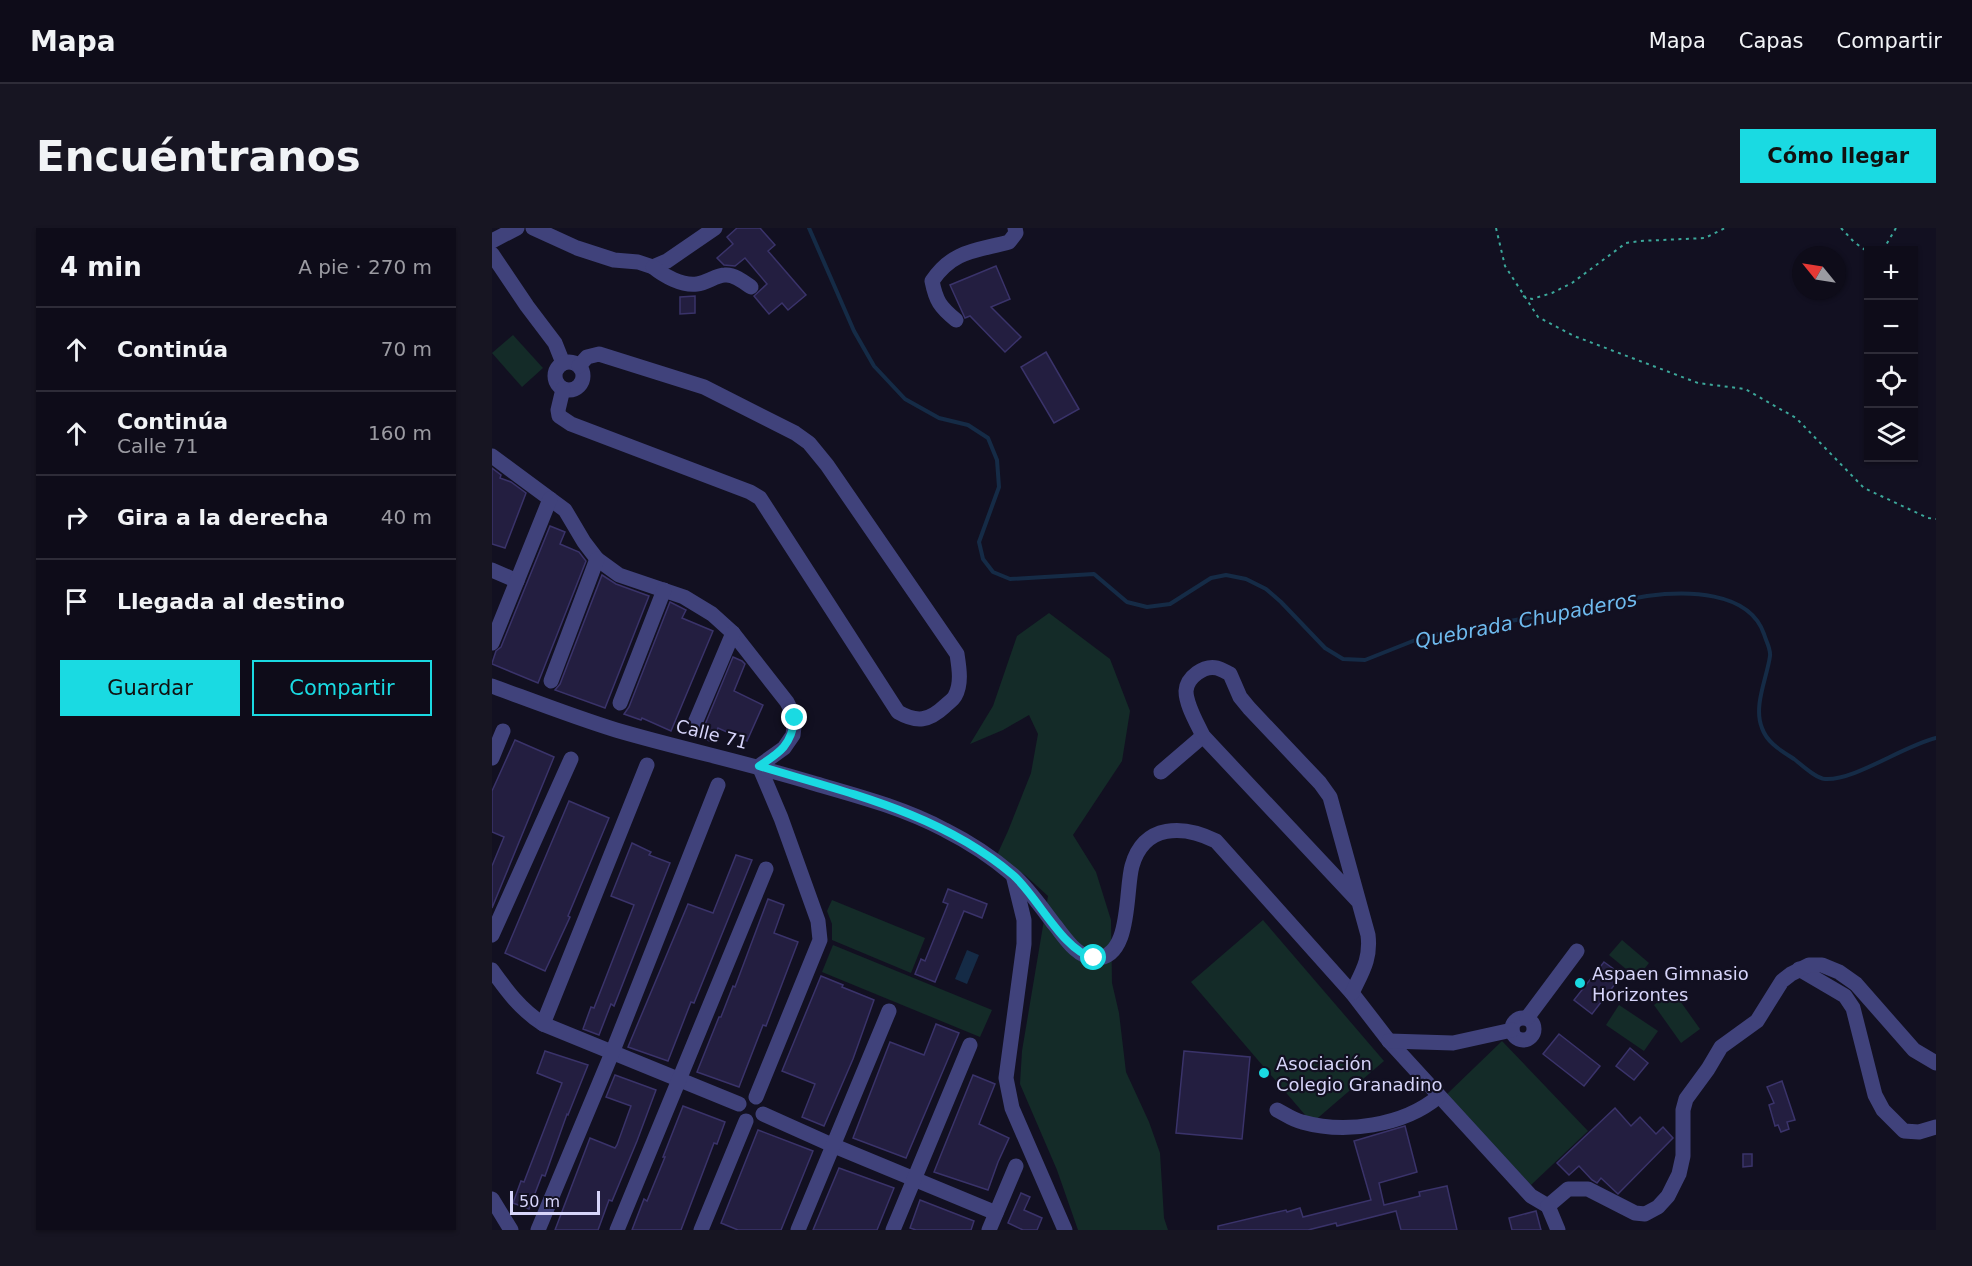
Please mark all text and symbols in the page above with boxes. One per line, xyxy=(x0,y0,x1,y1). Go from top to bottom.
text: Mapa xyxy=(30,25,116,58)
text: Mapa xyxy=(1649,29,1706,53)
text: Capas xyxy=(1739,29,1803,53)
text: Compartir xyxy=(1836,29,1942,53)
button: Cómo llegar xyxy=(1740,129,1936,183)
text: Encuéntranos xyxy=(36,132,361,181)
north arrow xyxy=(1792,246,1846,300)
map controls xyxy=(1864,246,1918,462)
button: + xyxy=(1864,246,1918,300)
text: 4 min xyxy=(60,252,142,282)
text: A pie · 270 m xyxy=(298,255,432,279)
button: − xyxy=(1864,300,1918,354)
icon: ahead xyxy=(60,333,93,366)
text: Continúa xyxy=(117,337,228,362)
text: 70 m xyxy=(381,337,432,361)
button: locate xyxy=(1864,354,1918,408)
button: layers xyxy=(1864,408,1918,462)
text: Continúa xyxy=(117,409,228,434)
icon: ahead xyxy=(60,417,93,450)
text: 160 m xyxy=(368,421,432,445)
text: Calle 71 xyxy=(117,434,198,458)
icon: right xyxy=(60,501,93,534)
text: Gira a la derecha xyxy=(117,505,329,530)
text: 40 m xyxy=(381,505,432,529)
icon: arrive xyxy=(60,585,93,618)
water label: Quebrada Chupaderos xyxy=(1413,587,1639,653)
text: Llegada al destino xyxy=(117,589,345,614)
button: Guardar xyxy=(60,660,240,716)
button: Compartir xyxy=(252,660,432,716)
route end xyxy=(781,704,807,730)
street label: Calle 71 xyxy=(674,715,750,753)
route start xyxy=(1080,944,1106,970)
place label: Aspaen Gimnasio Horizontes xyxy=(1592,963,1749,1005)
marker: Aspaen Gimnasio Horizontes xyxy=(1573,976,1587,990)
place label: Asociación Colegio Granadino xyxy=(1276,1053,1442,1095)
marker: Asociación Colegio Granadino xyxy=(1257,1066,1271,1080)
scale bar xyxy=(510,1188,600,1216)
text: 50 m xyxy=(519,1192,560,1211)

